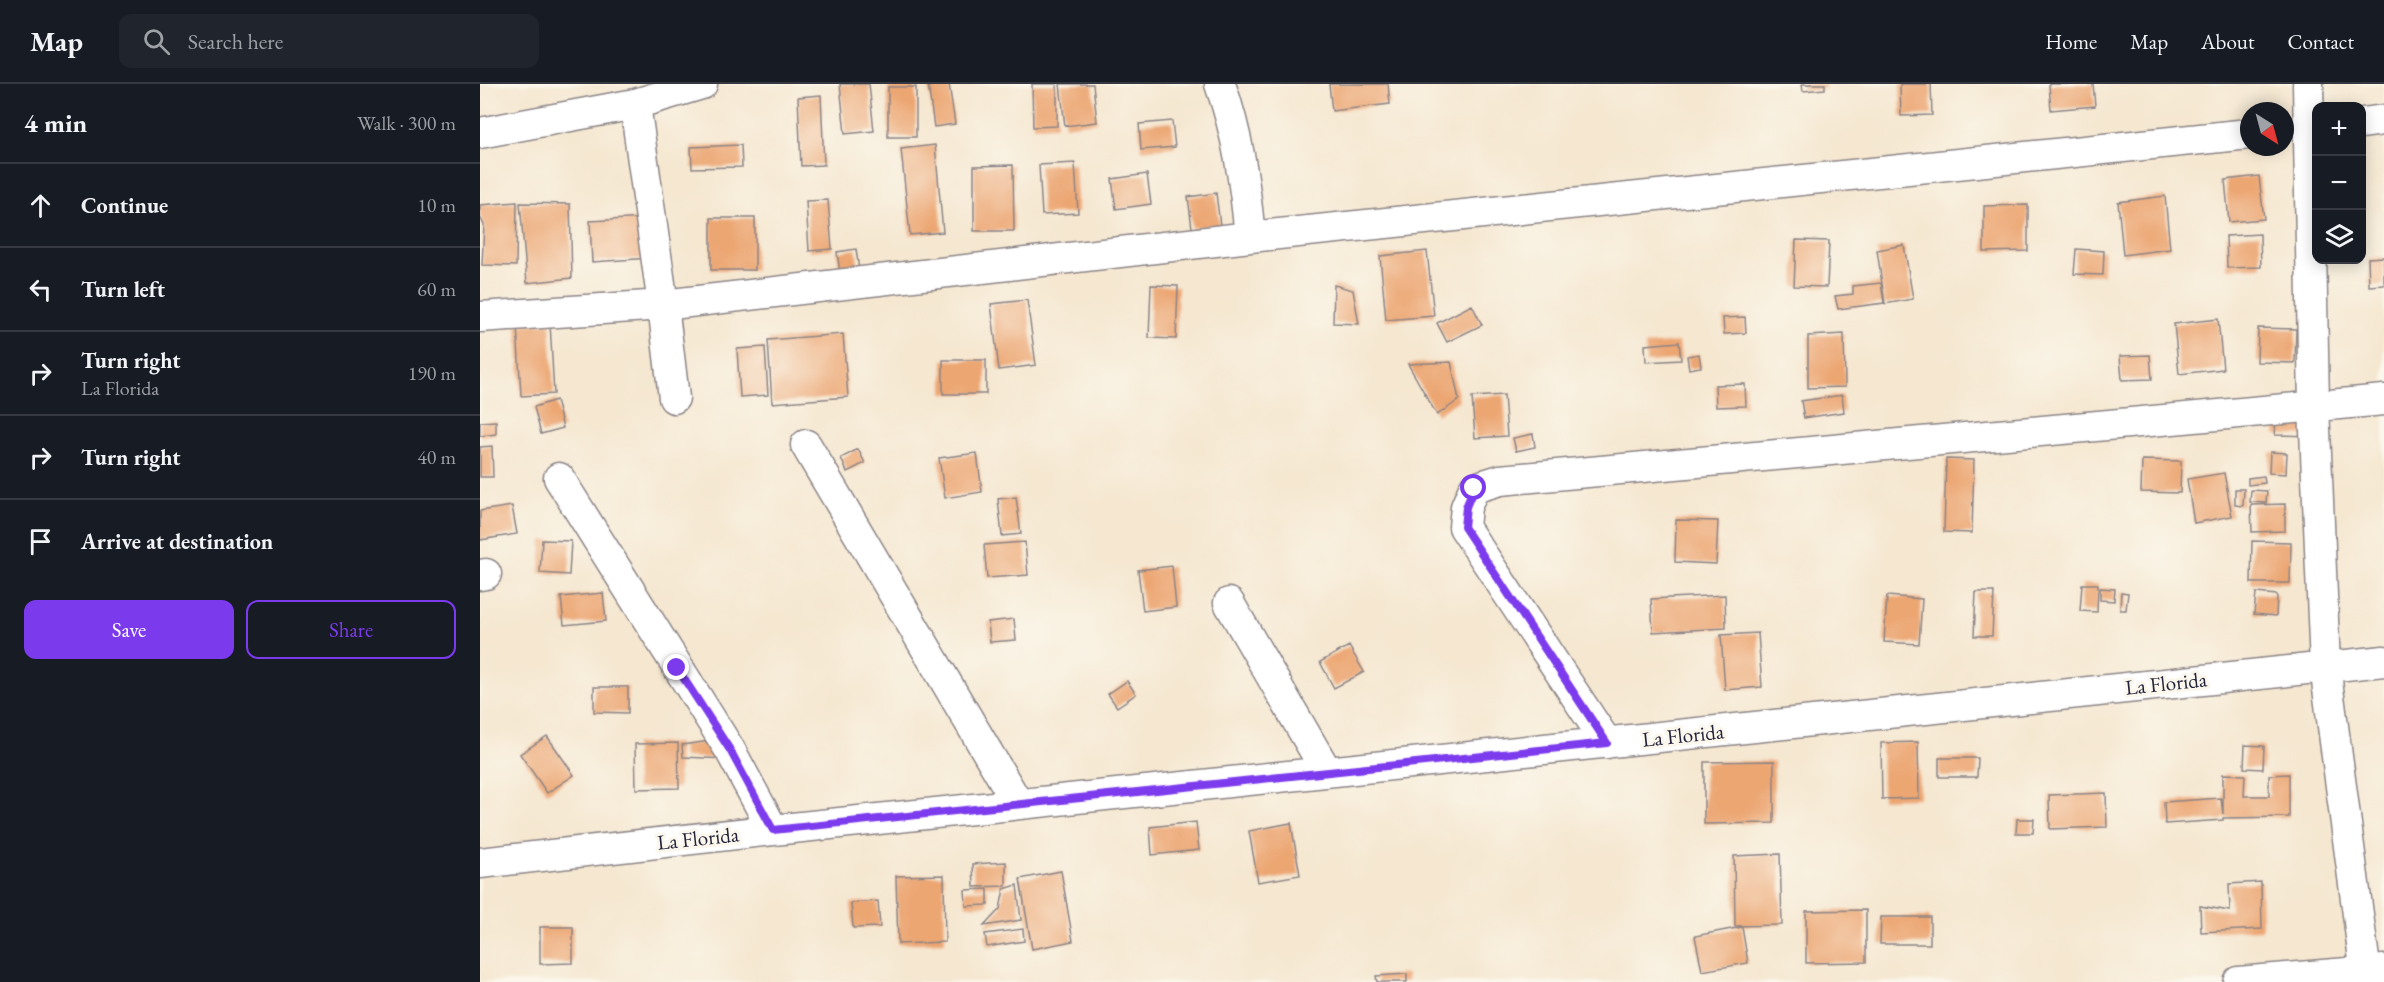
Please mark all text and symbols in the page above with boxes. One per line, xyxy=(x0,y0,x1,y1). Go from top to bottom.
search box xyxy=(119,14,539,68)
text: Map xyxy=(30,23,83,59)
icon: search xyxy=(140,25,173,58)
text: Search here xyxy=(188,27,283,56)
text: Home xyxy=(2045,28,2097,55)
text: Map xyxy=(2130,28,2168,55)
text: About xyxy=(2201,28,2254,55)
text: Contact xyxy=(2287,28,2354,55)
north arrow xyxy=(2240,102,2294,156)
map controls xyxy=(2312,102,2366,264)
button: + xyxy=(2312,102,2366,156)
text: 4 min xyxy=(24,106,87,140)
text: Walk · 300 m xyxy=(357,110,456,136)
button: − xyxy=(2312,156,2366,210)
icon: ahead xyxy=(24,189,57,222)
text: Continue xyxy=(81,191,168,220)
text: 10 m xyxy=(417,192,456,218)
button: layers xyxy=(2312,210,2366,264)
icon: left xyxy=(24,273,57,306)
text: Turn left xyxy=(81,275,165,304)
text: 60 m xyxy=(417,276,456,302)
text: Turn right xyxy=(81,346,180,375)
icon: right xyxy=(24,357,57,390)
text: 190 m xyxy=(408,360,456,386)
text: La Florida xyxy=(81,375,159,401)
icon: right xyxy=(24,441,57,474)
text: Turn right xyxy=(81,443,180,472)
text: 40 m xyxy=(417,444,456,470)
route start xyxy=(1460,474,1486,500)
icon: arrive xyxy=(24,525,57,558)
text: Arrive at destination xyxy=(81,527,273,556)
button: Save xyxy=(24,600,234,659)
button: Share xyxy=(246,600,456,659)
route end xyxy=(663,654,689,680)
street label: La Florida xyxy=(2124,665,2209,701)
street label: La Florida xyxy=(1641,717,1726,753)
street label: La Florida xyxy=(656,820,741,856)

